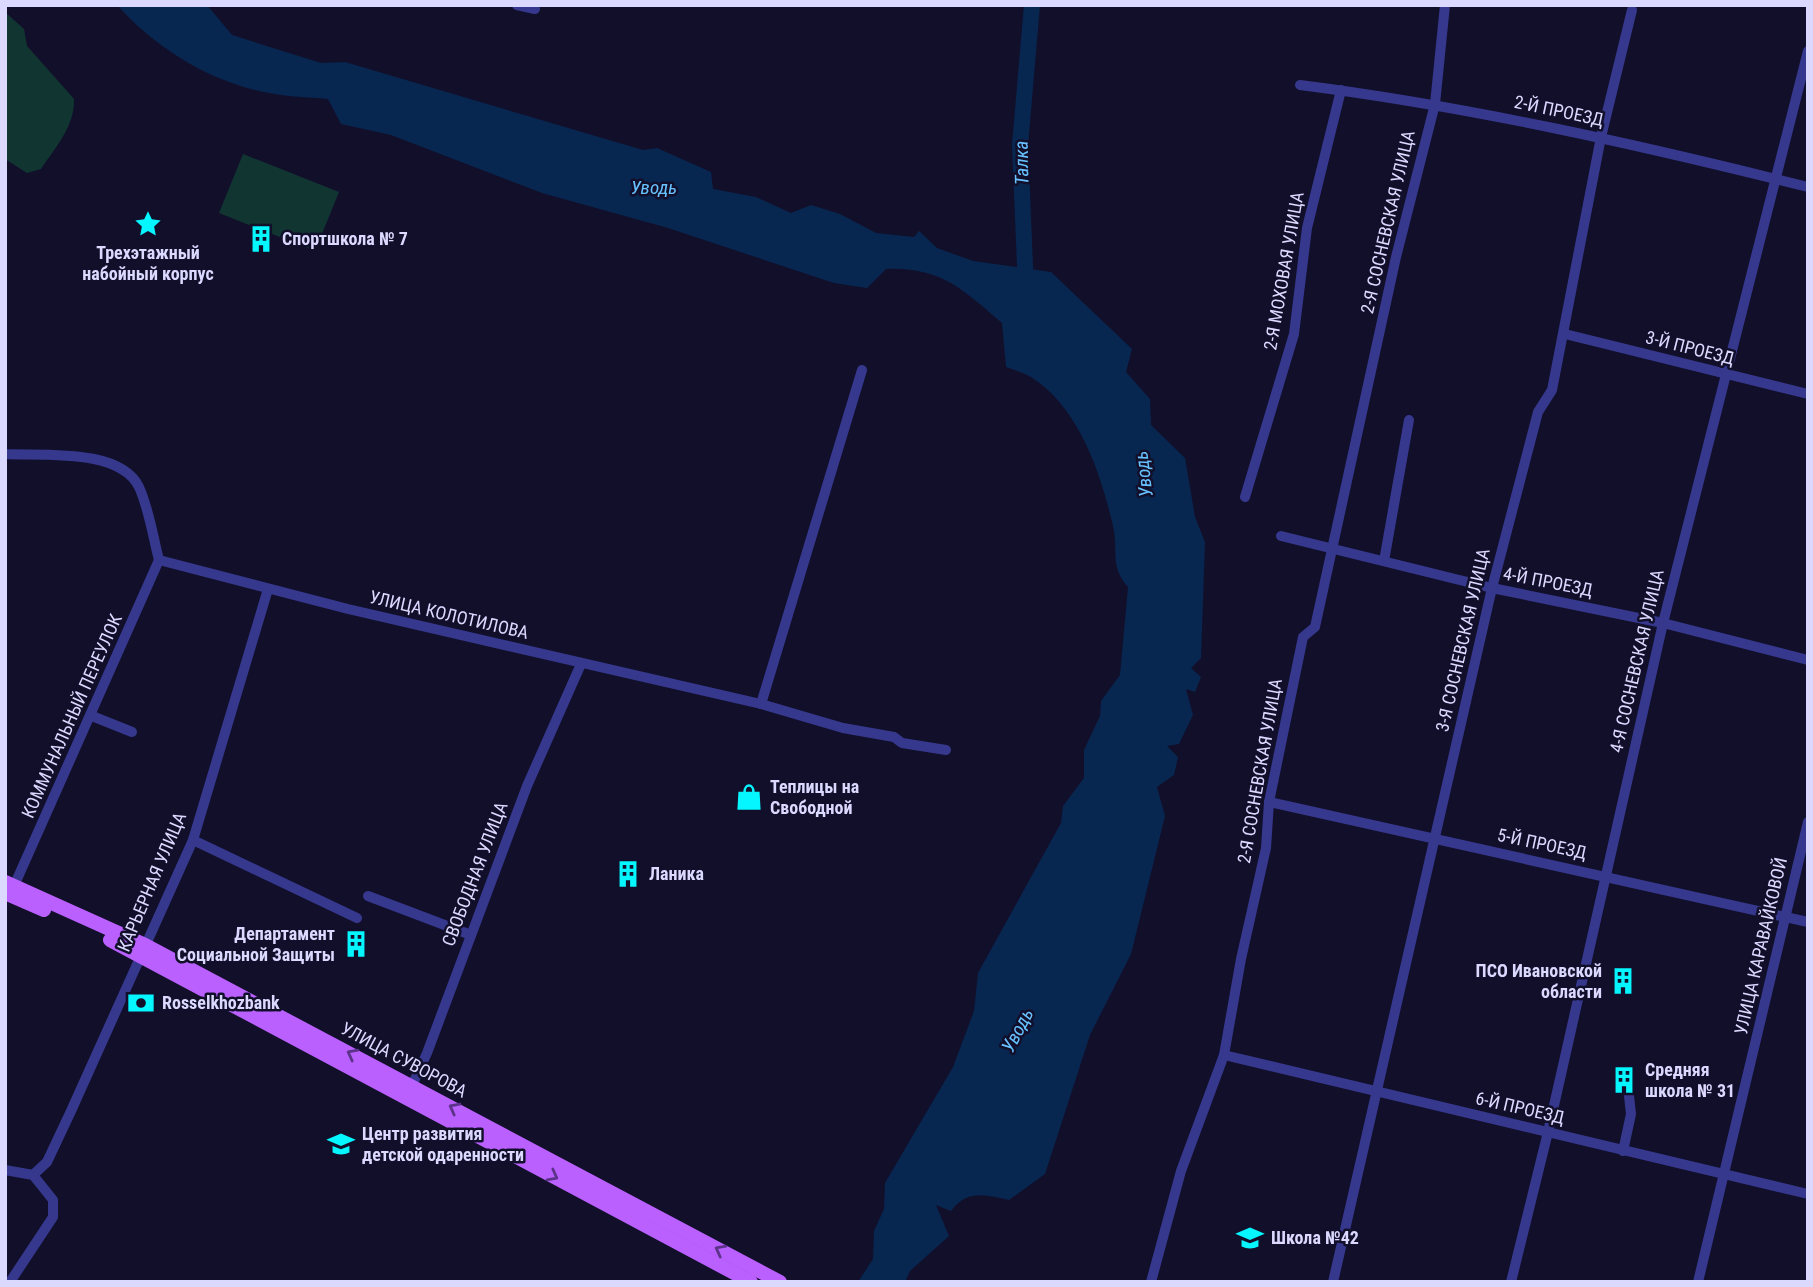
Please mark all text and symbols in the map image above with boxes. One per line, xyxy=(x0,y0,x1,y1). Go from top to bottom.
street label: 2-Й ПРОЕЗД xyxy=(1513,91,1606,130)
street label: 2-Я СОСНЕВСКАЯ УЛИЦА xyxy=(1356,128,1419,316)
water label: Талка xyxy=(1010,141,1033,185)
water label: Уводь xyxy=(631,176,677,199)
street label: 2-Я МОХОВАЯ УЛИЦА xyxy=(1259,189,1308,352)
place icon: Трехэтажный набойный корпус xyxy=(133,209,163,239)
building icon: Спортшкола № 7 xyxy=(246,224,276,254)
place label: Спортшкола № 7 xyxy=(282,228,408,249)
place label: Трехэтажный набойный корпус xyxy=(82,242,214,284)
street label: 3-Й ПРОЕЗД xyxy=(1644,326,1737,369)
water label: Уводь xyxy=(1129,450,1158,498)
street label: 3-Я СОСНЕВСКАЯ УЛИЦА xyxy=(1431,546,1494,734)
street label: 4-Й ПРОЕЗД xyxy=(1502,563,1595,600)
street label: 4-Я СОСНЕВСКАЯ УЛИЦА xyxy=(1605,567,1668,755)
street label: УЛИЦА КОЛОТИЛОВА xyxy=(368,586,531,643)
street label: КОММУНАЛЬНЫЙ ПЕРЕУЛОК xyxy=(17,611,126,821)
street label: 2-Я СОСНЕВСКАЯ УЛИЦА xyxy=(1233,676,1286,865)
place label: Теплицы на Свободной xyxy=(770,776,859,818)
shop icon: Теплицы на Свободной xyxy=(734,782,764,812)
street label: СВОБОДНАЯ УЛИЦА xyxy=(437,798,512,949)
street label: КАРЬЕРНАЯ УЛИЦА xyxy=(113,809,191,954)
street label: 5-Й ПРОЕЗД xyxy=(1496,824,1589,863)
street label: УЛИЦА КАРАВАЙКОВОЙ xyxy=(1730,855,1791,1037)
building icon: Ланика xyxy=(613,859,643,889)
place label: Ланика xyxy=(649,863,704,884)
place label: Департамент Социальной Защиты xyxy=(177,923,335,965)
building icon: Департамент Социальной Защиты xyxy=(341,929,371,959)
place label: ПСО Ивановской области xyxy=(1476,960,1602,1002)
building icon: ПСО Ивановской области xyxy=(1608,966,1638,996)
bank icon: Rosselkhozbank xyxy=(126,988,156,1018)
place label: Rosselkhozbank xyxy=(162,992,280,1013)
water label: Уводь xyxy=(996,1004,1038,1056)
street label: УЛИЦА СУВОРОВА xyxy=(338,1018,471,1102)
one-way arrow xyxy=(347,1048,359,1062)
place label: Средняя школа № 31 xyxy=(1645,1059,1735,1101)
building icon: Средняя школа № 31 xyxy=(1609,1065,1639,1095)
street label: 6-Й ПРОЕЗД xyxy=(1474,1087,1567,1128)
one-way arrow xyxy=(449,1103,462,1116)
place label: Центр развития детской одаренности xyxy=(362,1123,524,1165)
school or university icon: Центр развития детской одаренности xyxy=(326,1129,356,1159)
one-way arrow xyxy=(545,1168,558,1181)
school or university icon: Школа №42 xyxy=(1235,1223,1265,1253)
place label: Школа №42 xyxy=(1271,1227,1359,1248)
one-way arrow xyxy=(715,1244,727,1258)

